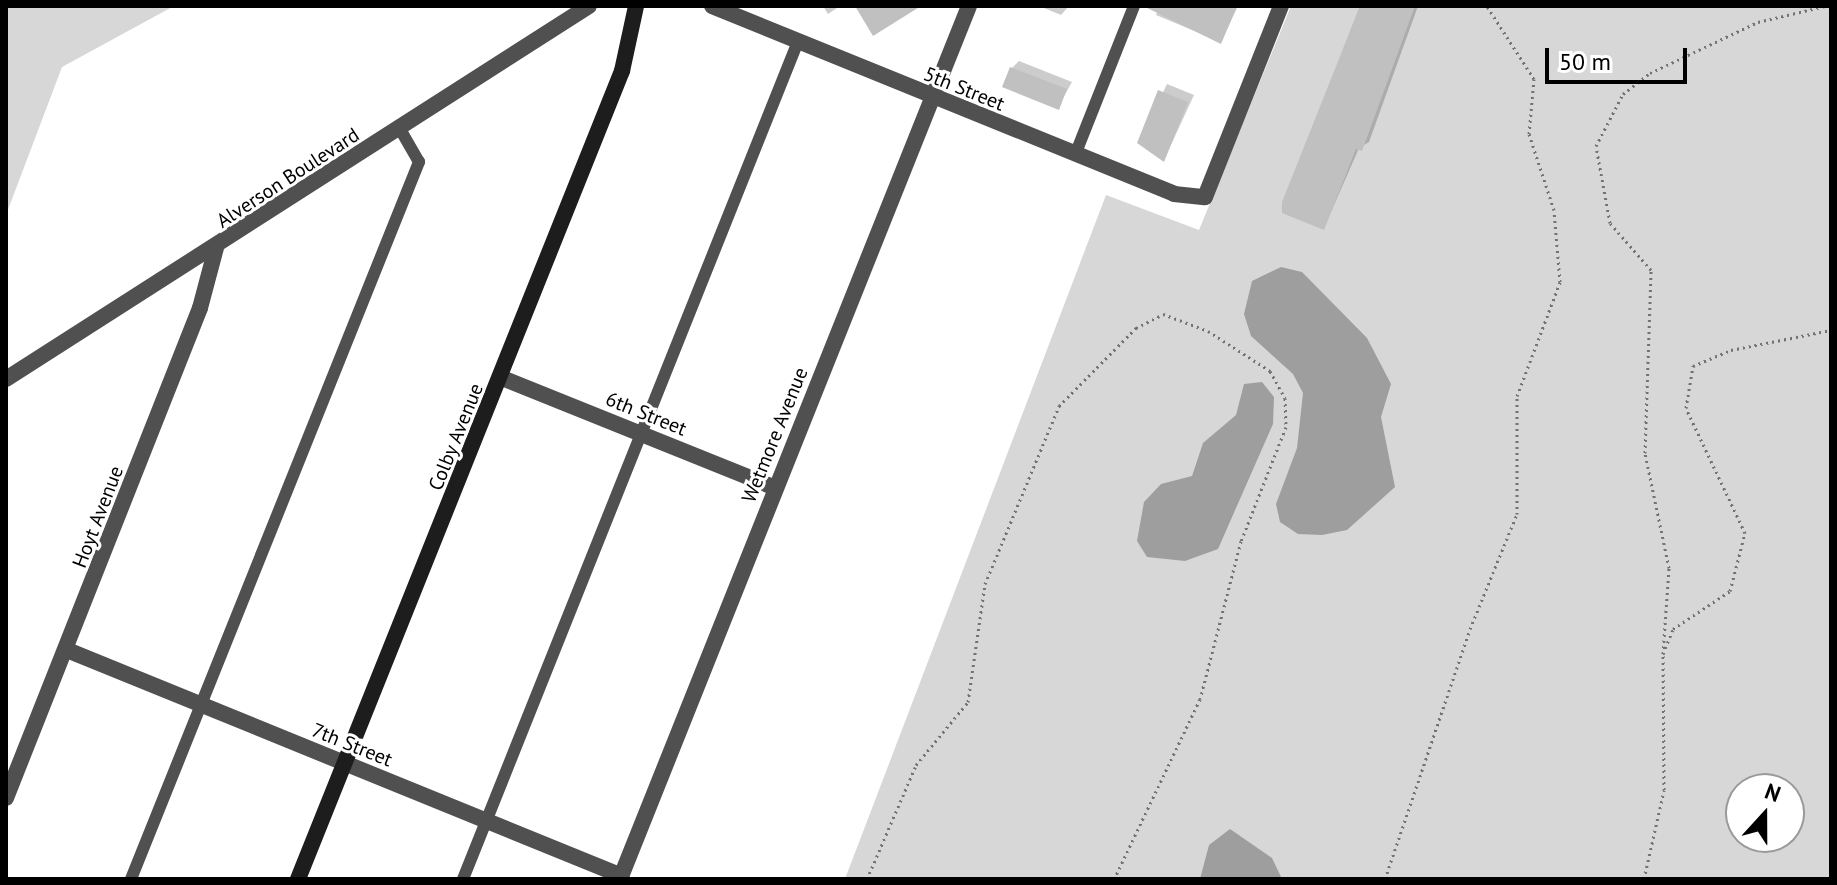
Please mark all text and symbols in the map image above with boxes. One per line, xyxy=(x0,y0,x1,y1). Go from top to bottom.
scale bar xyxy=(1549,32,1691,82)
text: 50 m xyxy=(1559,46,1611,77)
street label: 5th Street xyxy=(920,62,1008,116)
street label: Alverson Boulevard xyxy=(212,123,364,233)
street label: Wetmore Avenue xyxy=(737,364,813,506)
street label: Colby Avenue xyxy=(423,379,489,495)
street label: 6th Street xyxy=(602,387,690,441)
street label: Hoyt Avenue xyxy=(67,462,129,572)
street label: 7th Street xyxy=(308,718,396,772)
north arrow xyxy=(1725,773,1805,853)
text: N xyxy=(1761,777,1785,808)

